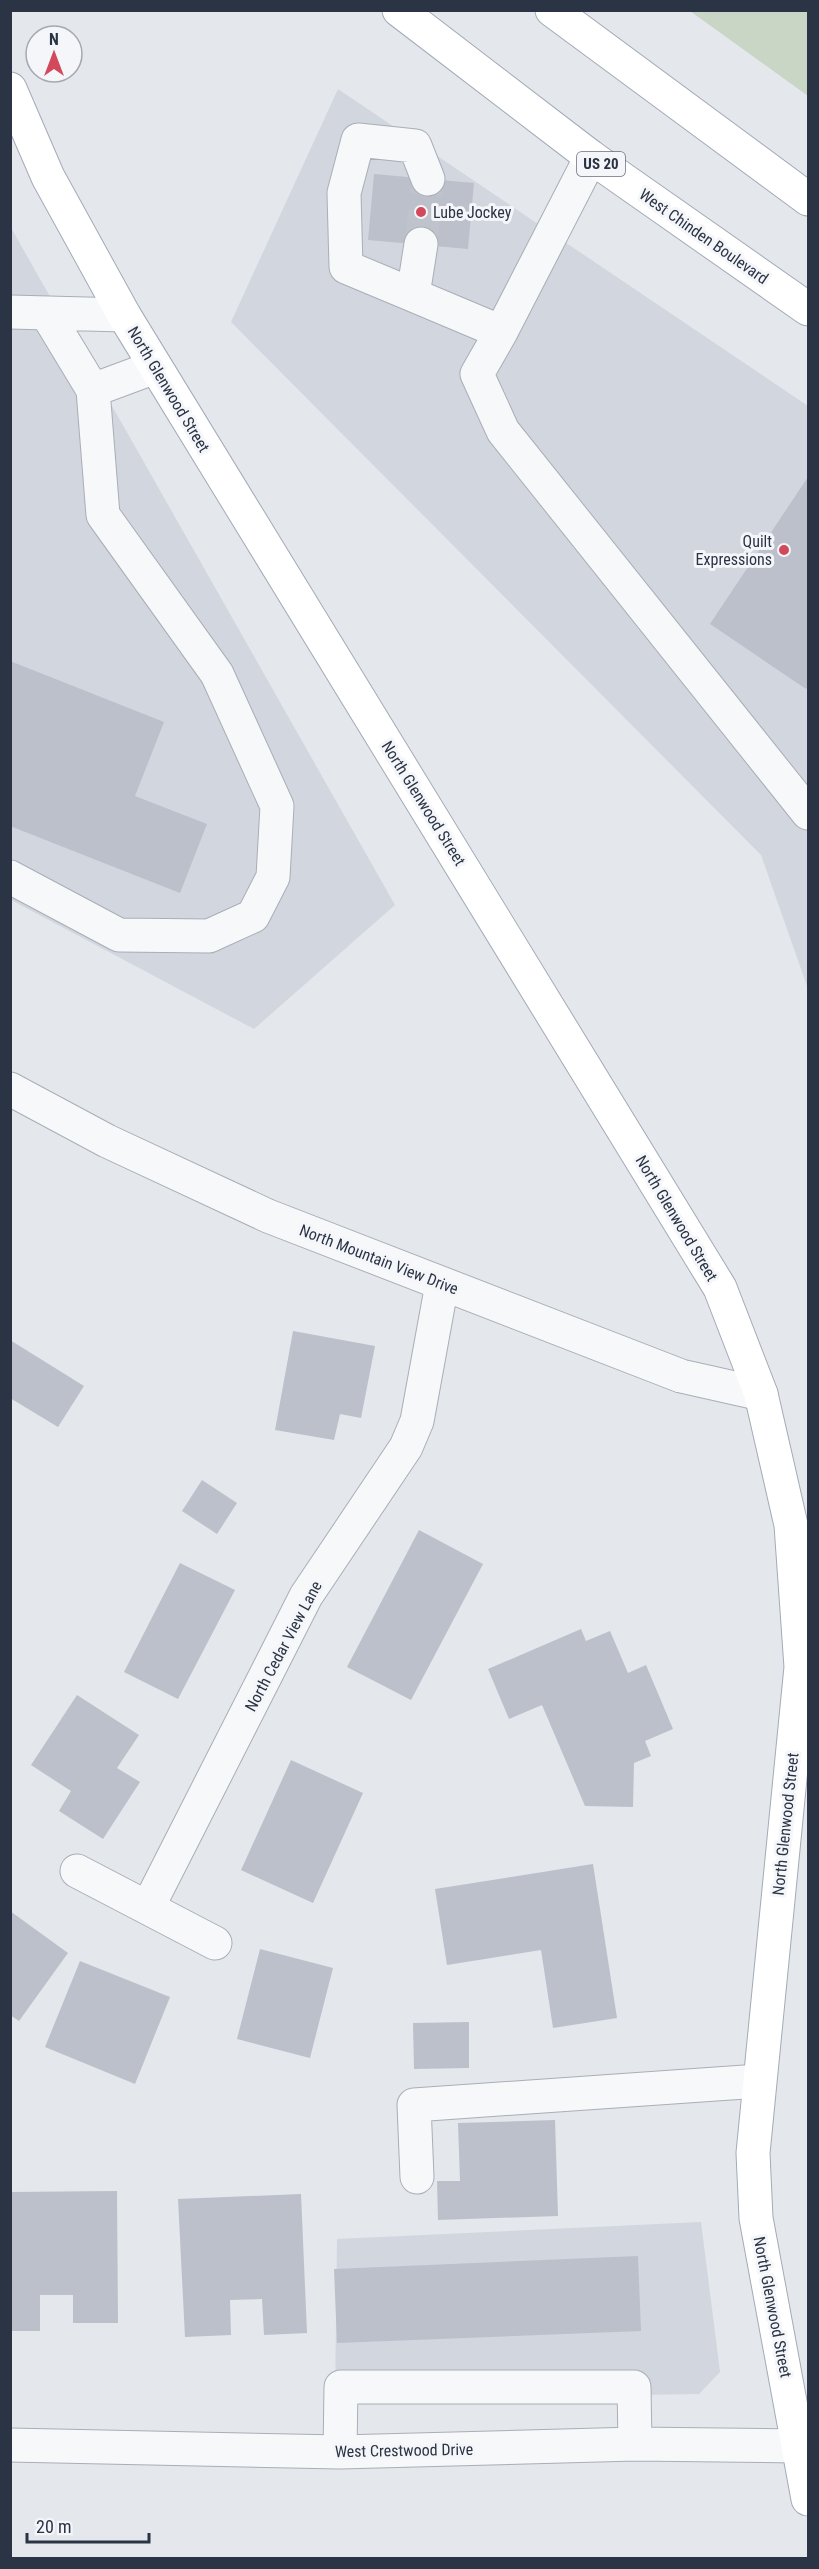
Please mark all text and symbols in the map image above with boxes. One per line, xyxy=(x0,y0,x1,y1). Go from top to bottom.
north arrow xyxy=(24,24,84,84)
text: N xyxy=(49,30,59,49)
road number: US 20 xyxy=(577,152,625,176)
street label: West Chinden Boulevard xyxy=(636,185,772,288)
place label: Lube Jockey xyxy=(433,203,512,222)
marker: Lube Jockey xyxy=(414,205,428,219)
street label: North Glenwood Street xyxy=(124,323,214,456)
place label: Quilt Expressions xyxy=(696,532,772,569)
marker: Quilt Expressions xyxy=(777,543,791,557)
street label: North Glenwood Street xyxy=(378,737,470,869)
street label: North Glenwood Street xyxy=(632,1152,722,1285)
street label: North Mountain View Drive xyxy=(297,1220,461,1299)
street label: North Cedar View Lane xyxy=(241,1578,326,1715)
street label: North Glenwood Street xyxy=(769,1752,802,1896)
street label: North Glenwood Street xyxy=(750,2235,796,2379)
street label: West Crestwood Drive xyxy=(335,2440,473,2461)
scale bar xyxy=(27,2506,148,2544)
text: 20 m xyxy=(36,2516,71,2537)

